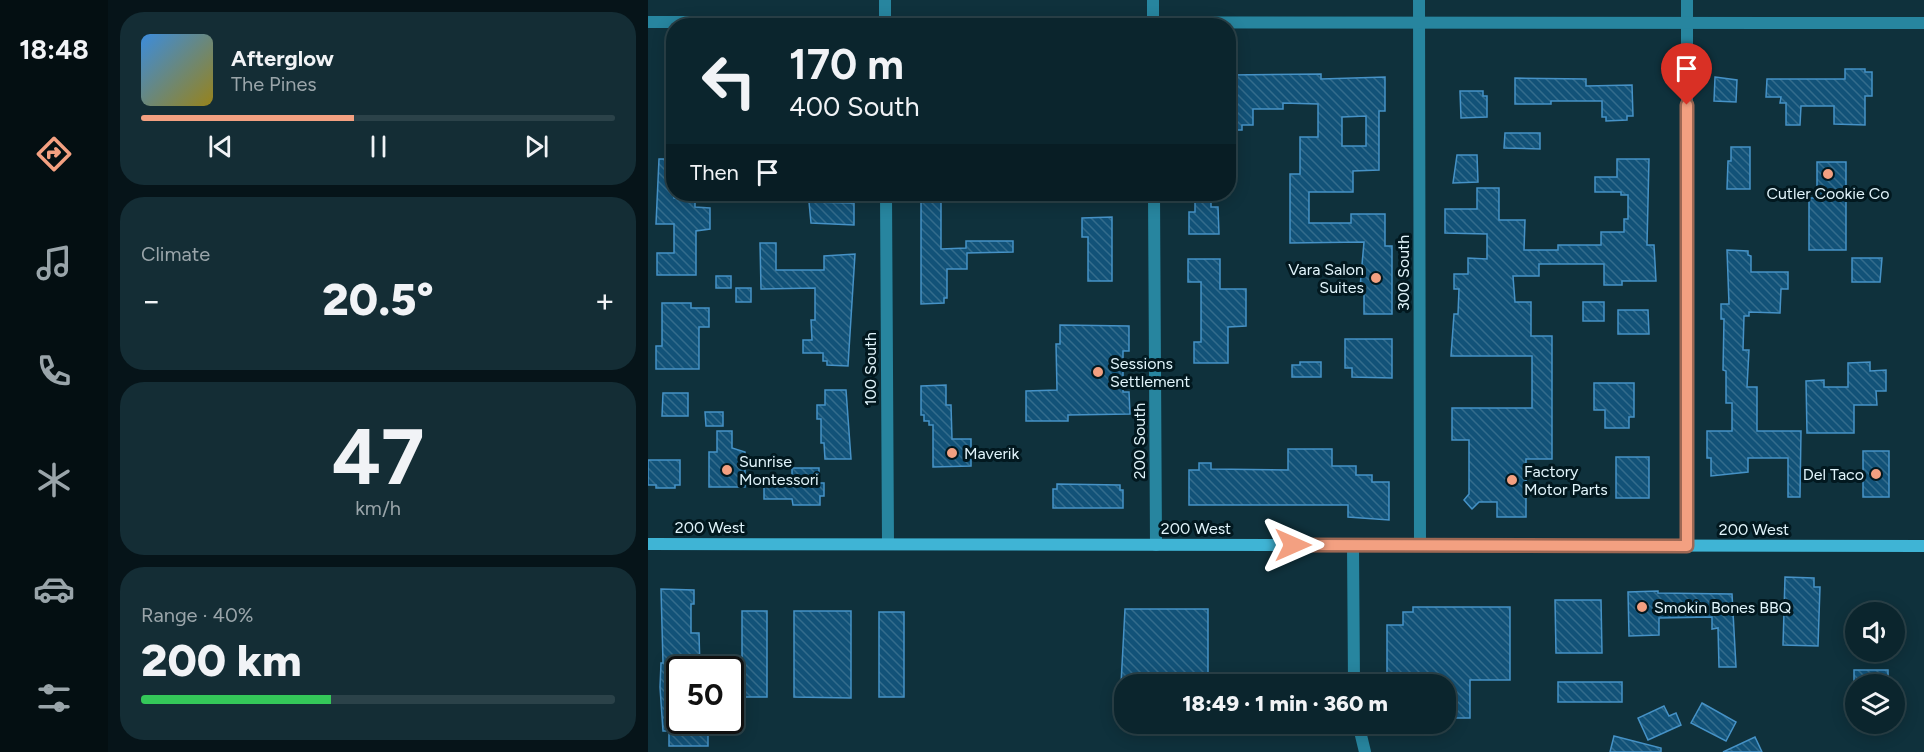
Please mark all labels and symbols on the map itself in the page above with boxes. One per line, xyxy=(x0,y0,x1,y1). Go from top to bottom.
pin xyxy=(1661,43,1712,105)
marker: Cutler Cookie Co xyxy=(1821,167,1835,181)
place label: Cutler Cookie Co xyxy=(1766,184,1890,203)
street label: 300 South xyxy=(1394,235,1413,311)
place label: Vara Salon Suites xyxy=(1288,260,1364,297)
marker: Vara Salon Suites xyxy=(1369,271,1383,285)
street label: 100 South xyxy=(861,332,880,406)
place label: Sessions Settlement xyxy=(1110,354,1190,391)
marker: Sessions Settlement xyxy=(1091,365,1105,379)
street label: 200 South xyxy=(1130,403,1149,479)
place label: Maverik xyxy=(964,444,1020,463)
marker: Maverik xyxy=(945,446,959,460)
place label: Sunrise Montessori xyxy=(739,452,819,489)
place label: Factory Motor Parts xyxy=(1524,462,1608,499)
marker: Sunrise Montessori xyxy=(720,463,734,477)
place label: Del Taco xyxy=(1803,465,1864,484)
marker: Del Taco xyxy=(1869,467,1883,481)
marker: Factory Motor Parts xyxy=(1505,473,1519,487)
position arrow xyxy=(1261,513,1325,577)
street label: 200 West xyxy=(675,518,745,537)
street label: 200 West xyxy=(1161,519,1231,538)
street label: 200 West xyxy=(1719,520,1789,539)
place label: Smokin Bones BBQ xyxy=(1654,598,1791,617)
marker: Smokin Bones BBQ xyxy=(1635,600,1649,614)
speed limit sign: 50 xyxy=(666,656,744,734)

